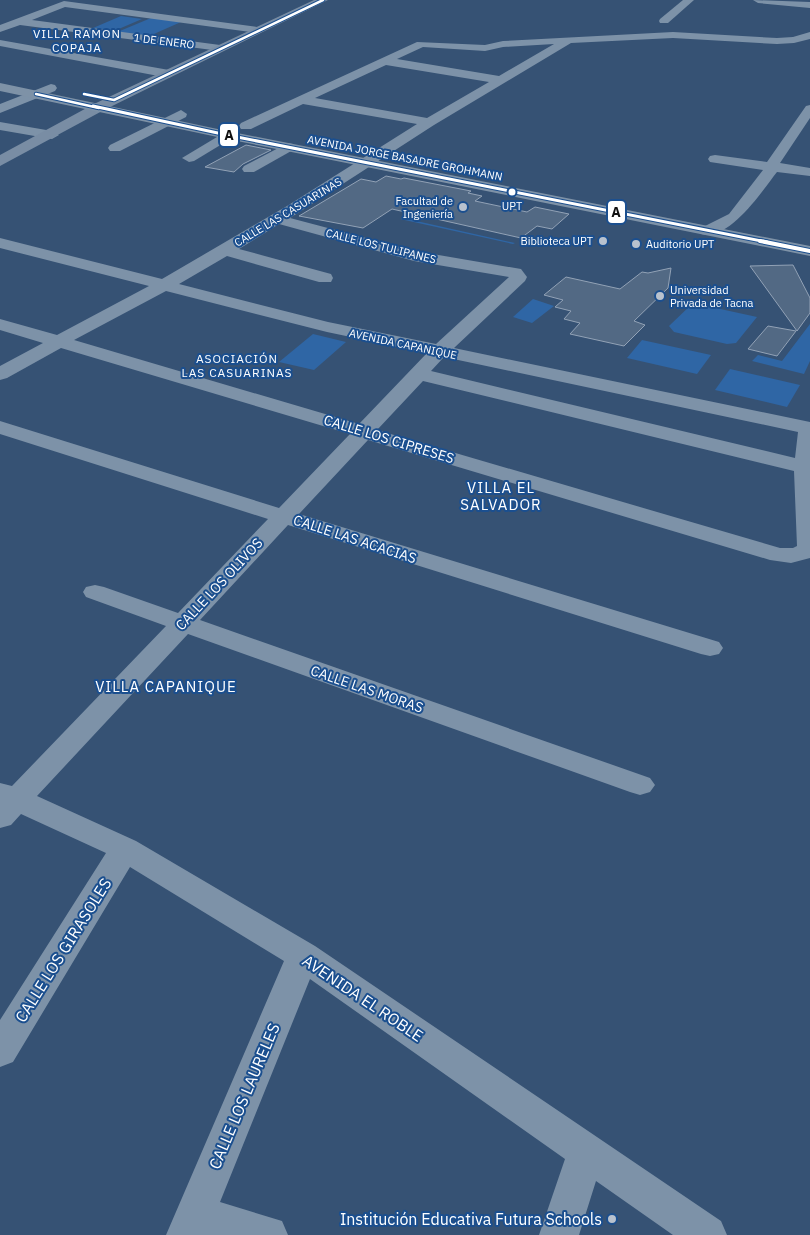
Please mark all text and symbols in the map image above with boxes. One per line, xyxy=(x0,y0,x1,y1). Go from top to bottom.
district label: VILLA RAMON COPAJA xyxy=(33,26,121,55)
street label: 1 DE ENERO xyxy=(133,30,195,52)
line badge: A xyxy=(219,123,239,147)
text: A xyxy=(224,126,234,144)
street label: AVENIDA JORGE BASADRE GROHMANN xyxy=(306,132,504,184)
street label: CALLE LAS CASUARINAS xyxy=(232,174,344,250)
marker: UPT xyxy=(507,187,517,197)
place label: Facultad de Ingeniería xyxy=(396,194,453,221)
place label: UPT xyxy=(502,199,523,213)
line badge: A xyxy=(607,200,626,224)
marker: Facultad de Ingeniería xyxy=(457,201,469,213)
text: A xyxy=(611,203,621,221)
street label: CALLE LOS TULIPANES xyxy=(324,225,438,267)
place label: Biblioteca UPT xyxy=(521,234,594,248)
marker: Biblioteca UPT xyxy=(597,235,609,247)
place label: Auditorio UPT xyxy=(646,237,715,251)
marker: Auditorio UPT xyxy=(630,238,642,250)
place label: Universidad Privada de Tacna xyxy=(670,283,754,310)
marker: Universidad Privada de Tacna xyxy=(654,290,666,302)
street label: AVENIDA CAPANIQUE xyxy=(348,326,458,362)
district label: ASOCIACIÓN LAS CASUARINAS xyxy=(181,351,293,380)
street label: CALLE LOS CIPRESES xyxy=(322,411,456,467)
district label: VILLA EL SALVADOR xyxy=(460,478,542,514)
street label: CALLE LAS ACACIAS xyxy=(291,511,419,567)
street label: CALLE LOS OLIVOS xyxy=(171,534,267,634)
street label: CALLE LAS MORAS xyxy=(308,661,426,717)
district label: VILLA CAPANIQUE xyxy=(95,677,237,696)
street label: CALLE LOS GIRASOLES xyxy=(10,874,116,1026)
street label: AVENIDA EL ROBLE xyxy=(299,950,427,1046)
street label: CALLE LOS LAURELES xyxy=(204,1020,284,1172)
place label: Institución Educativa Futura Schools xyxy=(340,1209,602,1229)
marker: Institución Educativa Futura Schools xyxy=(606,1213,618,1225)

